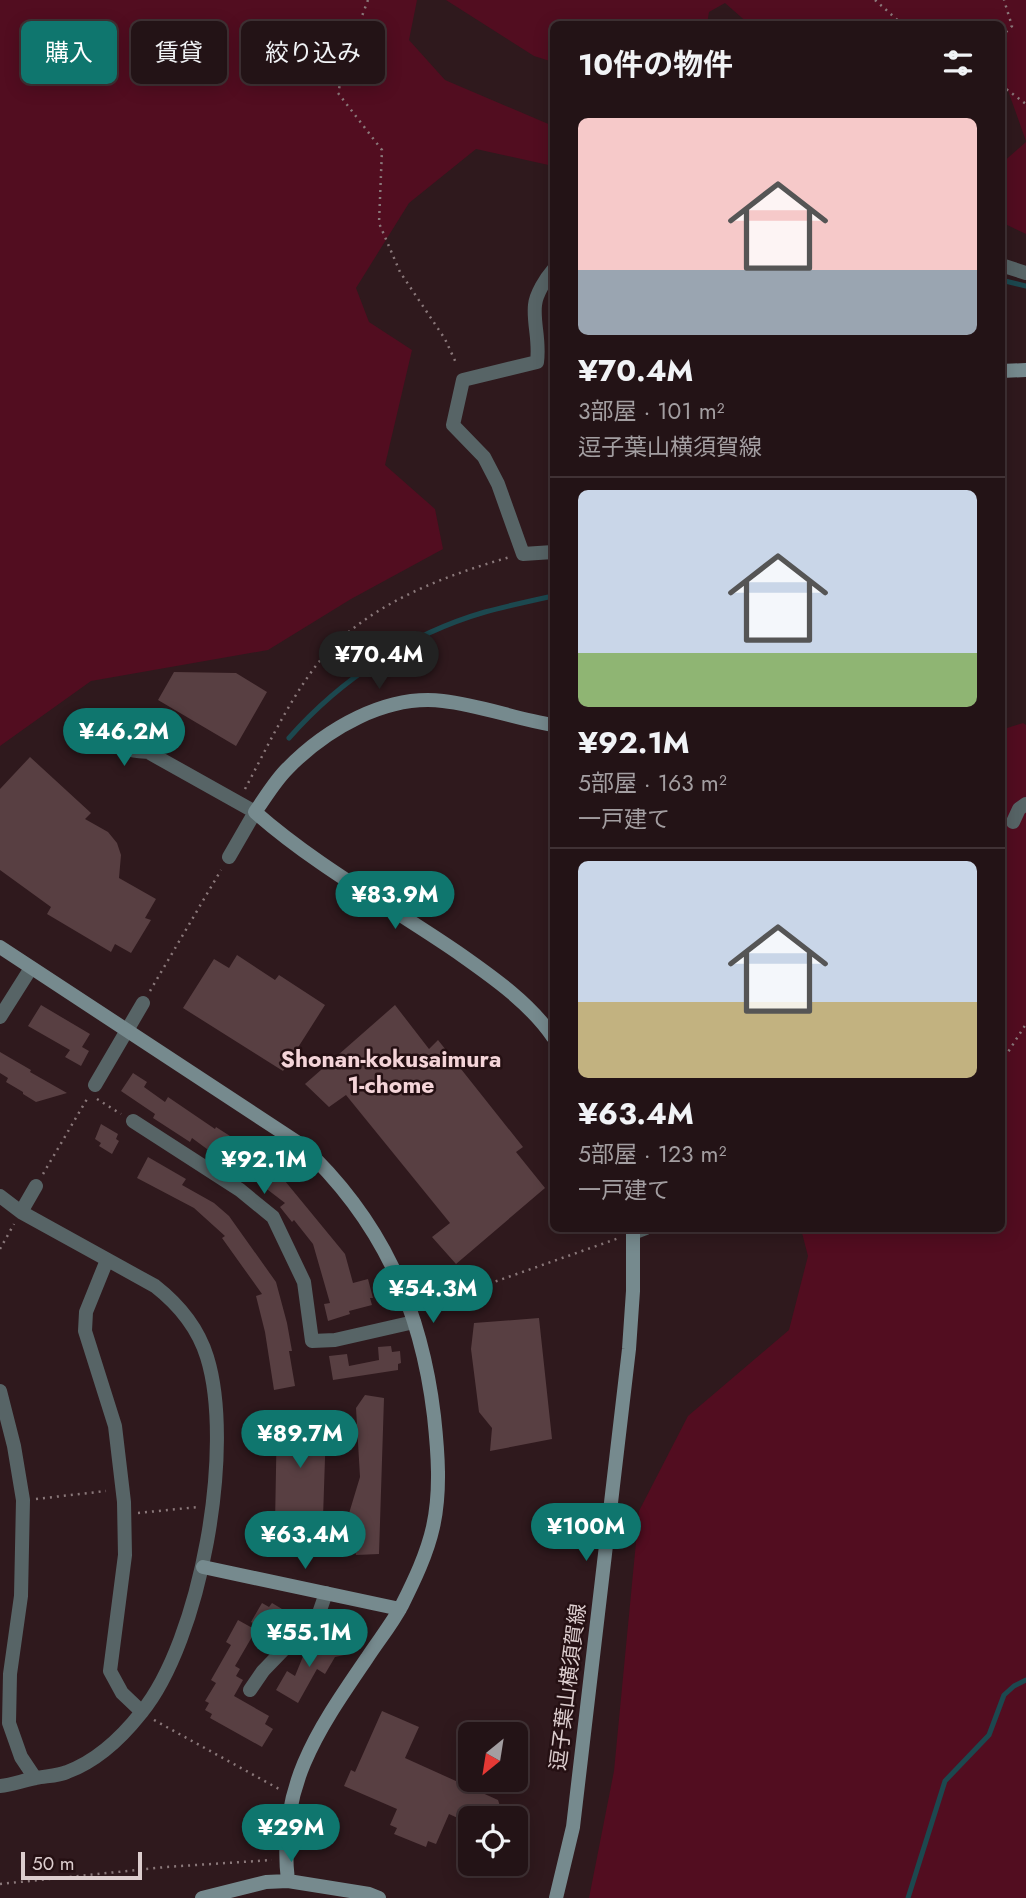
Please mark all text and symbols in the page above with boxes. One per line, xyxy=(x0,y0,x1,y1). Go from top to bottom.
chip: 購入 xyxy=(21,21,117,84)
chip: 賃貸 xyxy=(131,21,227,84)
chip: 絞り込み xyxy=(241,21,385,84)
text: 10件の物件 xyxy=(578,43,733,86)
icon: filters xyxy=(939,44,977,82)
icon: home xyxy=(715,163,841,289)
text: ¥70.4M xyxy=(578,349,693,392)
text: 3部屋 · 101 m² xyxy=(578,394,725,428)
text: 逗子葉山横須賀線 xyxy=(578,430,762,464)
icon: home xyxy=(715,535,841,661)
pin: ¥70.4M xyxy=(322,632,436,691)
text: ¥70.4M xyxy=(335,637,423,671)
pin: ¥46.2M xyxy=(67,708,181,768)
text: ¥46.2M xyxy=(79,714,169,748)
text: ¥92.1M xyxy=(578,721,689,764)
text: 5部屋 · 163 m² xyxy=(578,766,727,800)
text: 一戸建て xyxy=(578,802,670,836)
pin: ¥83.9M xyxy=(338,872,452,931)
text: ¥83.9M xyxy=(351,877,439,911)
icon: home xyxy=(715,906,841,1032)
district label: Shonan-kokusaimura 1-chome xyxy=(281,1042,501,1102)
text: ¥63.4M xyxy=(578,1092,694,1135)
pin: ¥92.1M xyxy=(207,1136,321,1196)
text: 5部屋 · 123 m² xyxy=(578,1137,726,1171)
text: ¥92.1M xyxy=(221,1142,307,1176)
text: 一戸建て xyxy=(578,1173,670,1207)
pin: ¥54.3M xyxy=(376,1266,490,1325)
text: ¥54.3M xyxy=(389,1271,477,1305)
pin: ¥89.7M xyxy=(243,1410,357,1470)
text: ¥89.7M xyxy=(257,1416,343,1450)
pin: ¥100M xyxy=(537,1504,635,1563)
text: ¥100M xyxy=(547,1509,625,1543)
pin: ¥63.4M xyxy=(248,1512,362,1571)
text: ¥63.4M xyxy=(261,1517,349,1551)
street label: 逗子葉山横須賀線 xyxy=(543,1602,593,1772)
pin: ¥55.1M xyxy=(252,1610,366,1669)
text: ¥55.1M xyxy=(267,1615,351,1649)
north arrow xyxy=(458,1722,528,1792)
map controls xyxy=(458,1722,528,1876)
pin: ¥29M xyxy=(250,1804,332,1864)
button: locate xyxy=(458,1806,528,1876)
text: ¥29M xyxy=(258,1810,324,1844)
scale bar xyxy=(21,1849,142,1881)
text: 50 m xyxy=(32,1850,75,1877)

